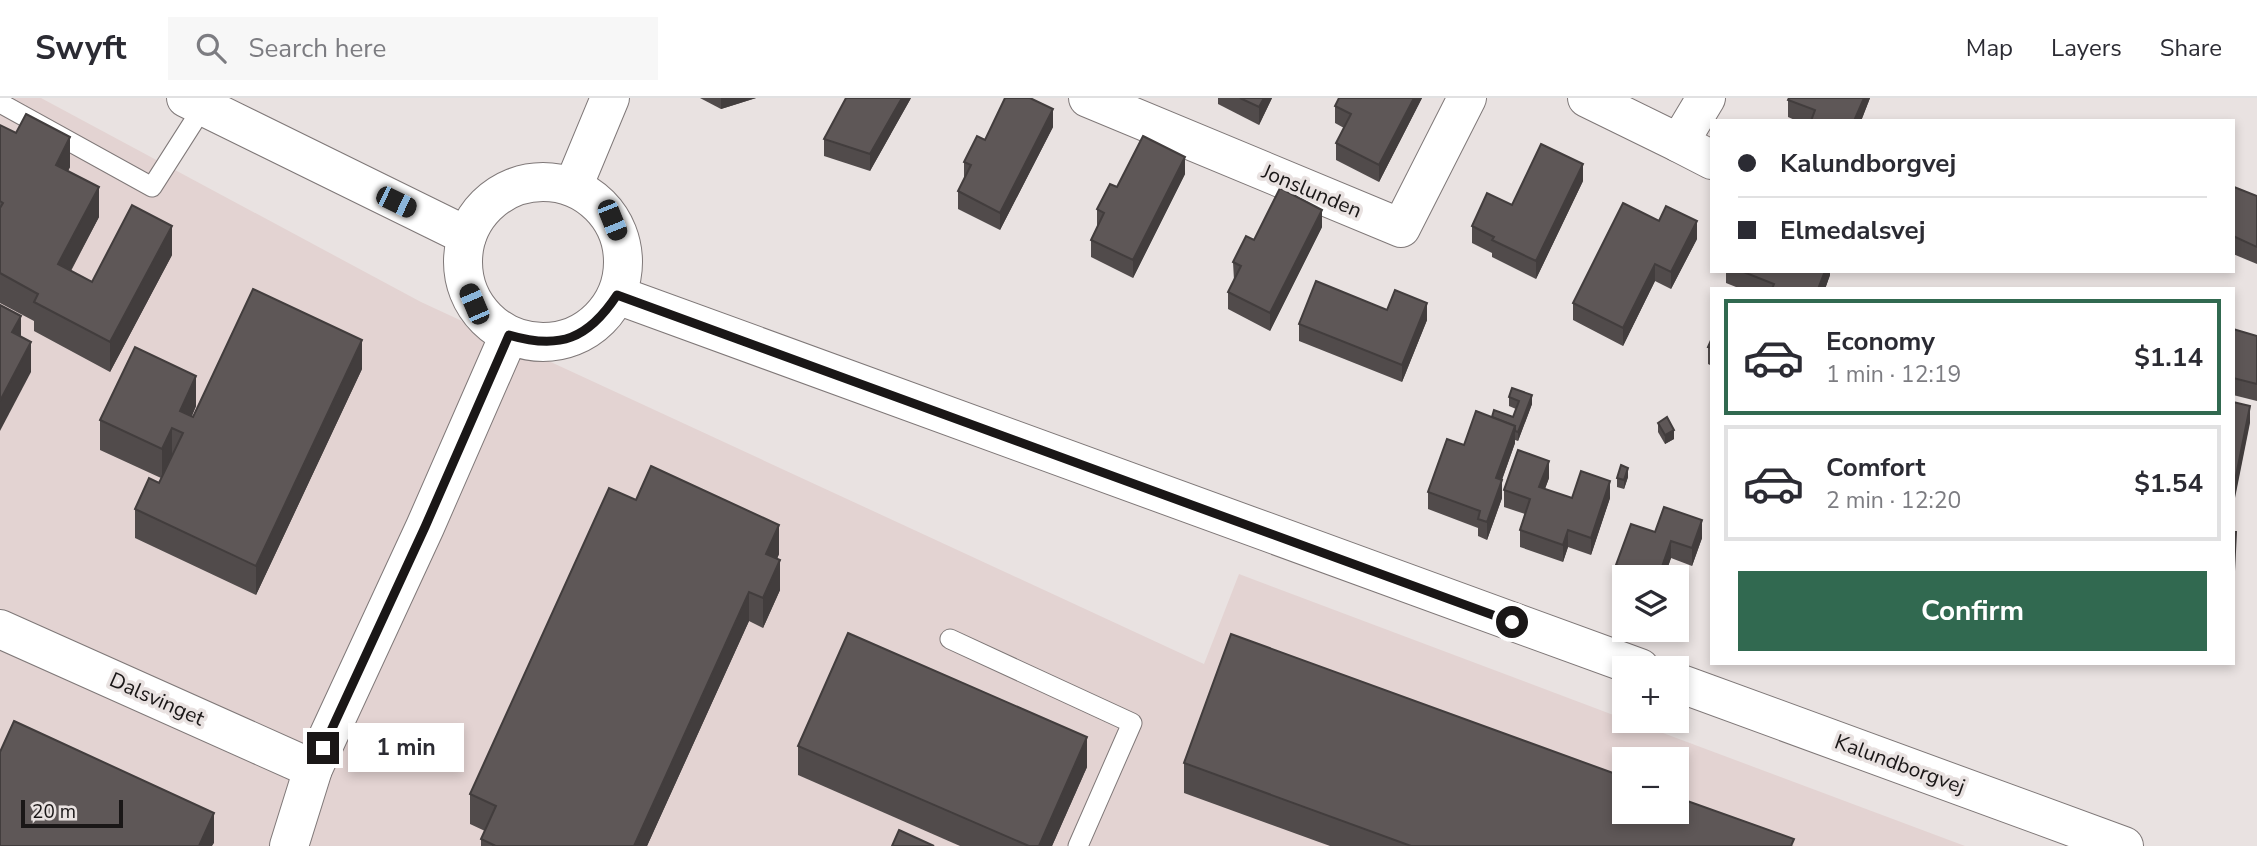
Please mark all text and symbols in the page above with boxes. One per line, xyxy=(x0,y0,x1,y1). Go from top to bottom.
search box xyxy=(168,17,658,80)
text: Swyft xyxy=(35,26,126,71)
icon: search xyxy=(192,29,230,67)
text: Search here xyxy=(248,31,386,66)
text: Map xyxy=(1966,32,2013,64)
text: Layers xyxy=(2051,32,2122,64)
text: Share xyxy=(2160,32,2222,64)
text: Kalundborgvej xyxy=(1780,146,1956,181)
street label: Jonslunden xyxy=(1257,157,1366,225)
car xyxy=(373,183,420,221)
car xyxy=(595,197,630,243)
text: Elmedalsvej xyxy=(1780,213,1925,248)
car xyxy=(457,281,492,327)
text: Economy xyxy=(1826,324,1935,359)
icon: car xyxy=(1742,326,1805,389)
text: $1.14 xyxy=(2134,340,2203,375)
text: 1 min · 12:19 xyxy=(1826,359,1961,390)
text: Comfort xyxy=(1826,450,1926,485)
icon: car xyxy=(1742,452,1805,515)
text: $1.54 xyxy=(2134,466,2203,501)
text: 2 min · 12:20 xyxy=(1826,485,1961,516)
map controls xyxy=(1612,565,1689,824)
button: layers xyxy=(1612,565,1689,642)
button: Confirm xyxy=(1738,571,2207,651)
route start xyxy=(1496,606,1528,638)
button: + xyxy=(1612,656,1689,733)
street label: Dalsvinget xyxy=(105,666,209,733)
callout: 1 min xyxy=(348,724,463,772)
street label: Kalundborgvej xyxy=(1831,727,1969,801)
route end xyxy=(307,732,339,764)
text: 1 min xyxy=(376,732,436,763)
button: − xyxy=(1612,747,1689,824)
scale bar xyxy=(21,797,122,829)
text: 20 m xyxy=(32,799,76,825)

